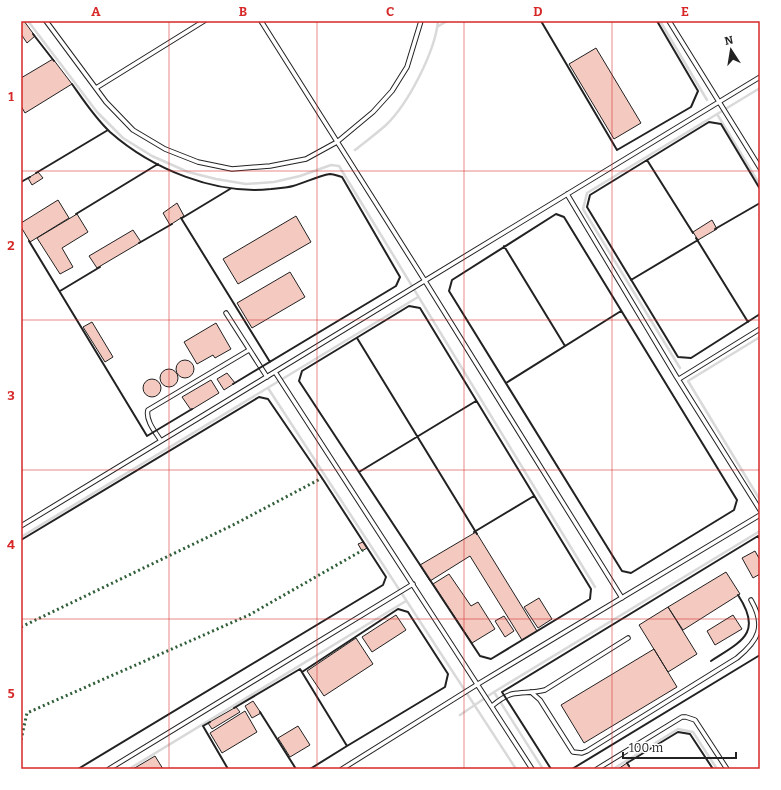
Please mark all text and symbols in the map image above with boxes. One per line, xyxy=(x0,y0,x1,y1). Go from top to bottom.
text: A xyxy=(91,4,101,19)
text: B xyxy=(239,4,247,19)
text: C xyxy=(386,4,394,19)
text: D xyxy=(533,4,543,19)
text: E xyxy=(681,4,689,19)
north arrow xyxy=(711,30,751,70)
text: N xyxy=(724,33,735,48)
text: 1 xyxy=(8,89,14,104)
text: 2 xyxy=(7,238,15,253)
text: 3 xyxy=(7,388,15,403)
text: 4 xyxy=(7,537,15,552)
text: 5 xyxy=(7,686,15,701)
scale bar xyxy=(623,734,736,760)
text: 100 m xyxy=(629,741,664,755)

